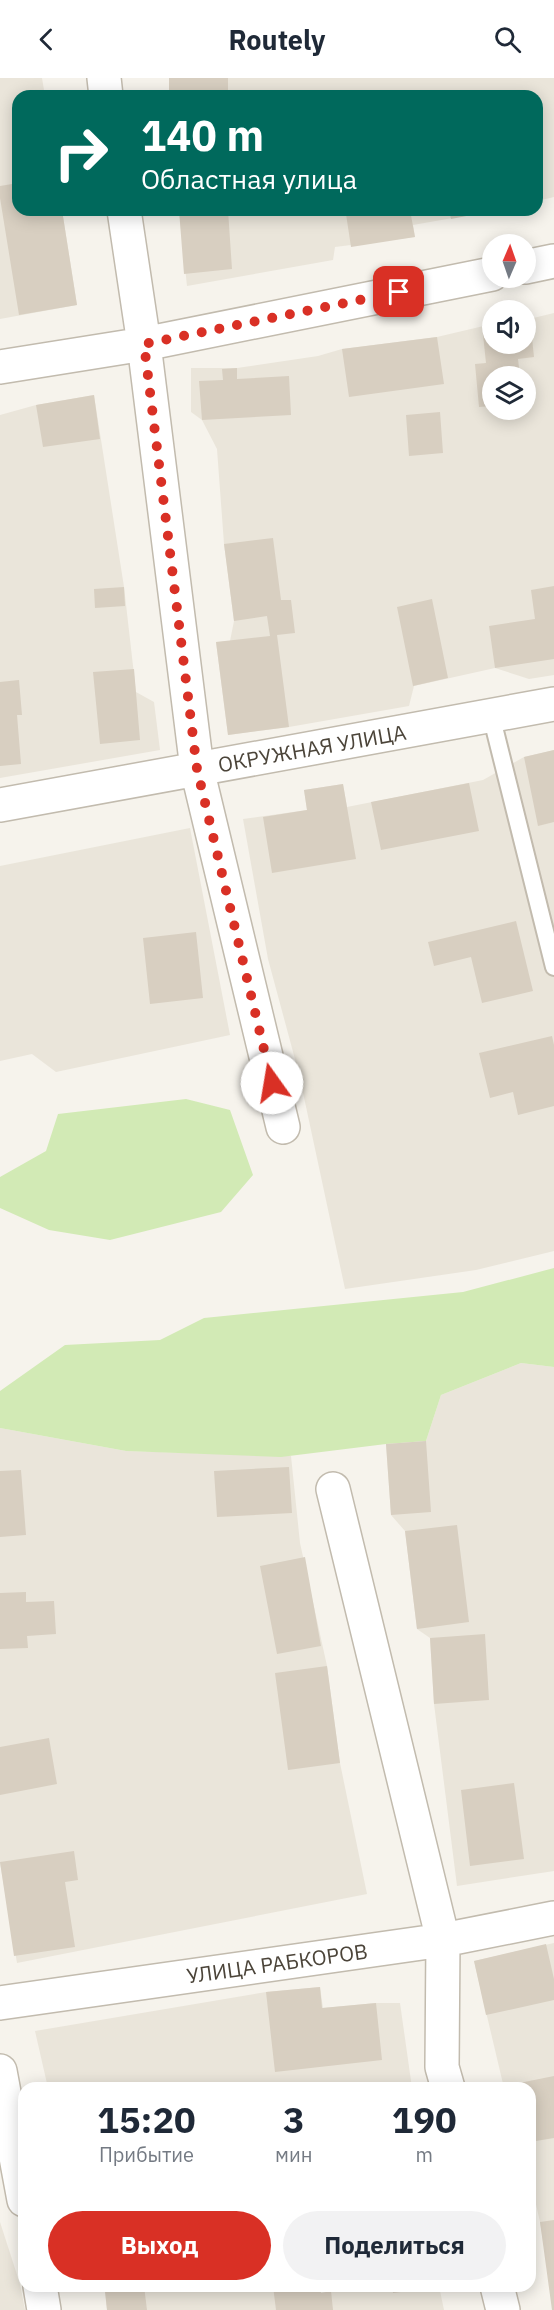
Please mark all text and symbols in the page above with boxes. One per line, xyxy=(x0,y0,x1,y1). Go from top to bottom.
text: Routely xyxy=(229,22,325,57)
icon: back xyxy=(30,23,63,56)
icon: search xyxy=(491,23,524,56)
text: 140 m xyxy=(141,108,264,163)
icon: right xyxy=(42,114,120,192)
text: Областная улица xyxy=(141,161,357,196)
north arrow xyxy=(482,234,536,288)
map controls xyxy=(482,234,536,420)
pin xyxy=(373,266,424,317)
icon: arrive xyxy=(382,275,415,308)
button: sound xyxy=(482,300,536,354)
button: layers xyxy=(482,366,536,420)
street label: ОКРУЖНАЯ УЛИЦА xyxy=(216,718,408,778)
position arrow xyxy=(240,1051,304,1115)
street label: УЛИЦА РАБКОРОВ xyxy=(185,1936,369,1990)
text: 15:20 xyxy=(97,2096,196,2143)
text: 3 xyxy=(283,2096,305,2143)
text: 190 xyxy=(392,2096,457,2143)
text: Прибытие xyxy=(99,2141,194,2168)
text: мин xyxy=(275,2141,312,2168)
text: m xyxy=(415,2141,433,2168)
button: Выход xyxy=(48,2211,271,2280)
button: Поделиться xyxy=(283,2211,506,2280)

